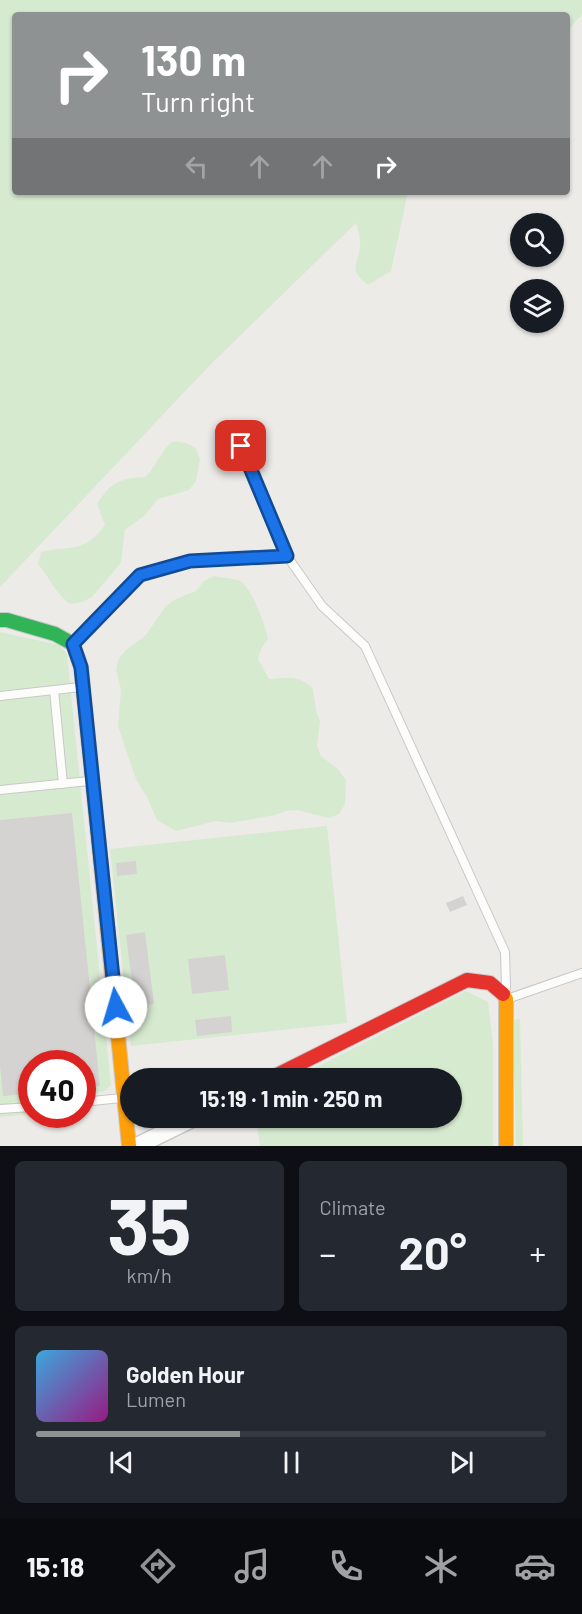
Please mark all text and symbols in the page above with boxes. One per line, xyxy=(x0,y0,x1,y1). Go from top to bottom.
text: 130 m xyxy=(141,34,246,84)
icon: right xyxy=(42,36,120,114)
text: Turn right xyxy=(141,85,255,117)
icon: left xyxy=(180,150,213,183)
icon: ahead xyxy=(243,150,276,183)
icon: ahead xyxy=(306,150,339,183)
icon: right xyxy=(369,150,402,183)
map controls xyxy=(510,213,564,333)
button: search xyxy=(510,213,564,267)
button: layers xyxy=(510,279,564,333)
pin xyxy=(215,420,266,471)
icon: arrive xyxy=(224,429,257,462)
position arrow xyxy=(84,975,148,1039)
speed limit sign: 40 xyxy=(18,1050,96,1128)
text: 15:19 · 1 min · 250 m xyxy=(200,1085,382,1111)
text: 35 xyxy=(107,1177,191,1271)
text: Climate xyxy=(320,1195,386,1219)
text: 20° xyxy=(399,1225,467,1279)
text: − xyxy=(320,1233,336,1273)
text: + xyxy=(530,1233,546,1273)
text: km/h xyxy=(127,1263,172,1287)
text: Golden Hour xyxy=(126,1361,244,1387)
text: Lumen xyxy=(126,1387,186,1411)
icon: previous xyxy=(105,1446,138,1479)
icon: pause xyxy=(275,1446,308,1479)
icon: next xyxy=(445,1446,478,1479)
icon: directions xyxy=(137,1545,179,1587)
icon: music xyxy=(231,1545,273,1587)
icon: phone xyxy=(325,1545,367,1587)
icon: climate xyxy=(420,1545,462,1587)
icon: car xyxy=(514,1545,556,1587)
text: 15:18 xyxy=(26,1550,84,1582)

